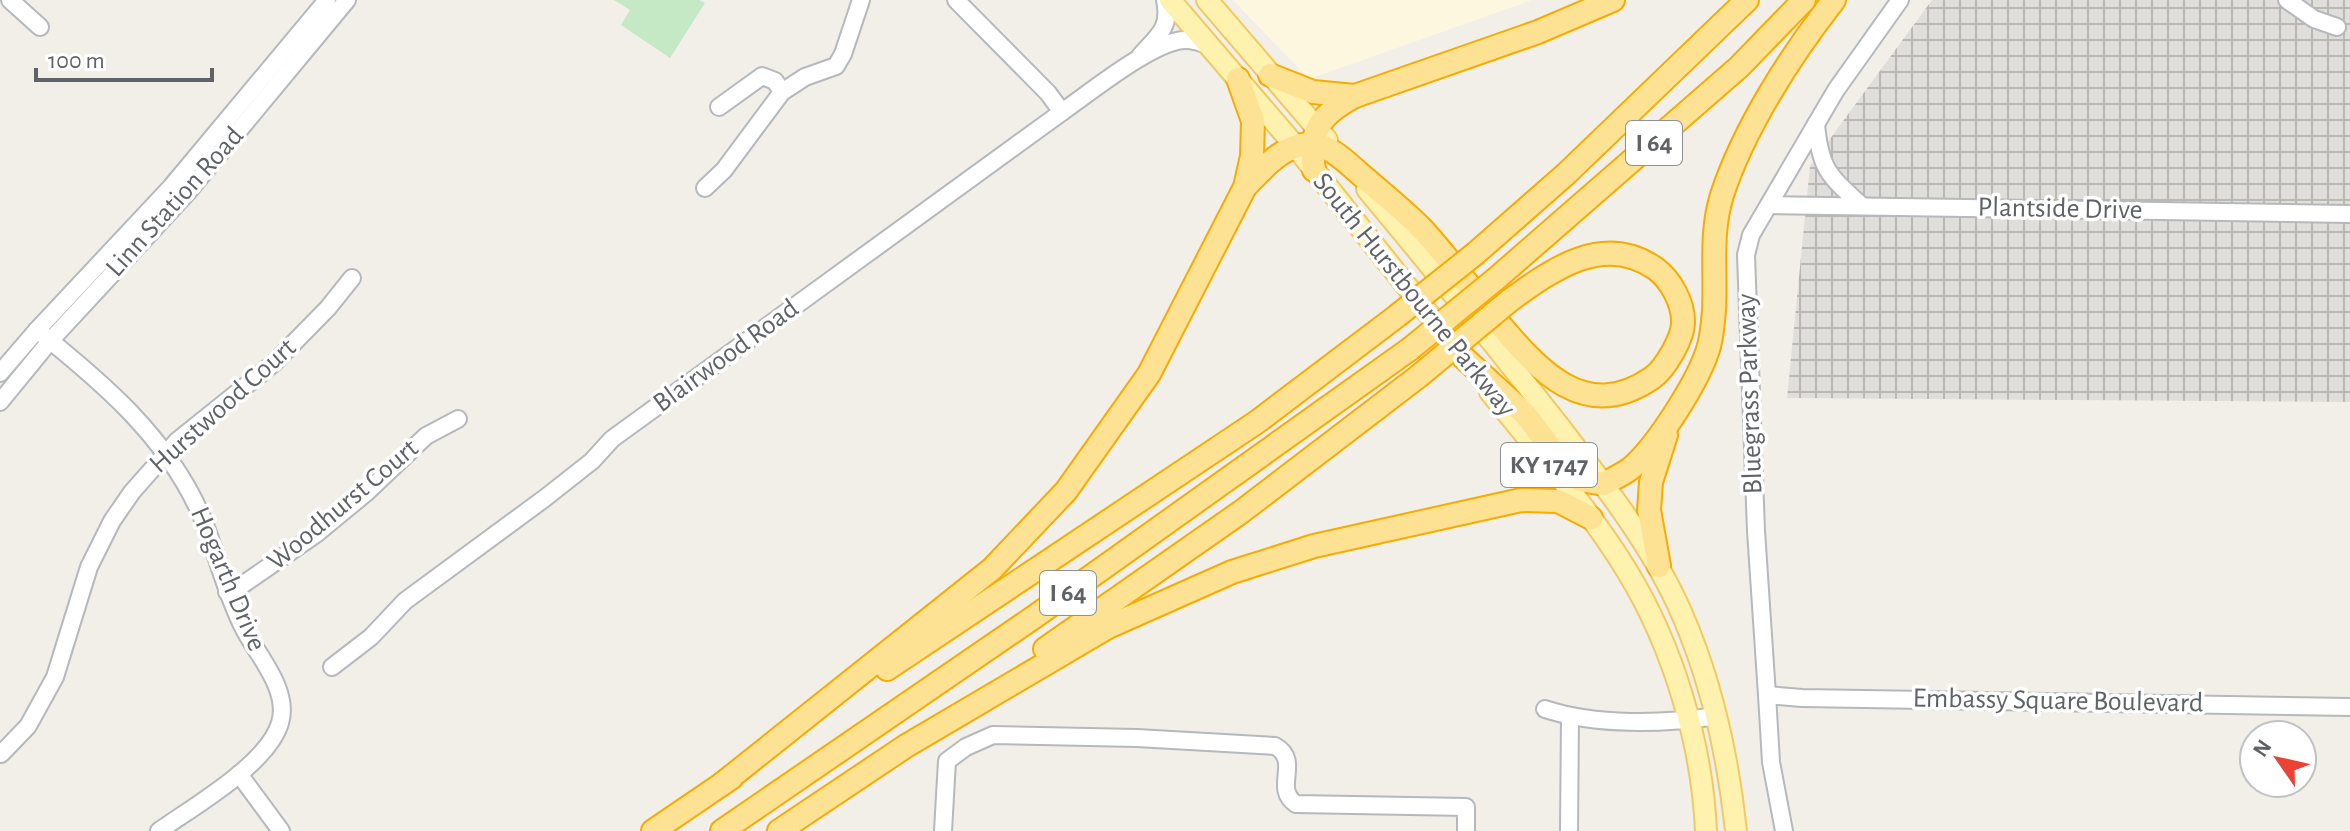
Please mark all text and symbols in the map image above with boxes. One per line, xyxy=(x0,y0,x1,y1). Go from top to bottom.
scale bar xyxy=(36,32,212,82)
text: 100 m xyxy=(48,49,105,73)
road number: I 64 xyxy=(1626,121,1682,165)
street label: Linn Station Road xyxy=(101,122,249,282)
street label: South Hurstbourne Parkway xyxy=(1307,168,1521,422)
street label: Plantside Drive xyxy=(1977,194,2143,224)
street label: Bluegrass Parkway xyxy=(1733,293,1767,495)
street label: Blairwood Road xyxy=(648,294,804,418)
street label: Hurstwood Court xyxy=(145,333,302,479)
street label: Woodhurst Court xyxy=(262,434,424,576)
road number: KY 1747 xyxy=(1501,443,1597,487)
street label: Hogarth Drive xyxy=(185,503,271,655)
road number: I 64 xyxy=(1040,571,1096,615)
street label: Embassy Square Boulevard xyxy=(1912,684,2204,718)
north arrow xyxy=(2238,719,2318,799)
text: N xyxy=(2249,736,2276,761)

